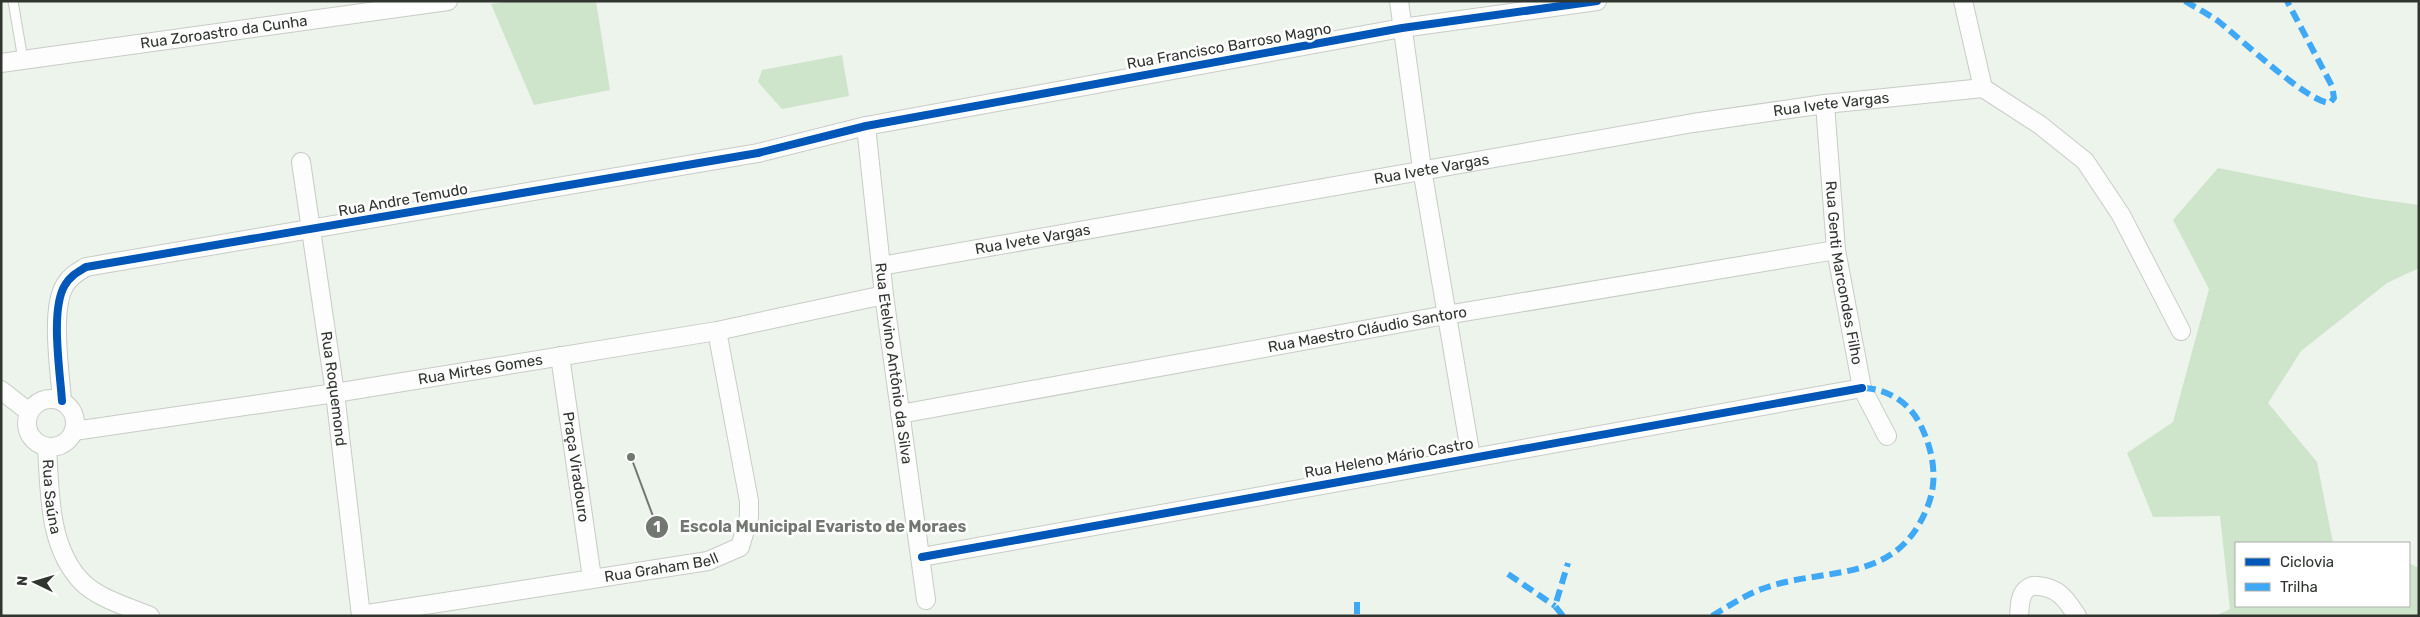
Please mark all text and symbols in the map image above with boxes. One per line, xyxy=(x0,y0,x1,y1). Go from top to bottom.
street label: Rua Zoroastro da Cunha xyxy=(139,12,309,53)
street label: Rua Francisco Barroso Magno xyxy=(1125,19,1333,73)
street label: Rua Ivete Vargas xyxy=(1772,89,1890,120)
street label: Rua Ivete Vargas xyxy=(1373,150,1491,188)
street label: Rua Andre Temudo xyxy=(337,180,469,220)
street label: Rua Genti Marcondes Filho xyxy=(1822,180,1866,366)
street label: Rua Ivete Vargas xyxy=(974,220,1092,258)
street label: Rua Etelvino Antônio da Silva xyxy=(872,262,916,465)
street label: Rua Maestro Cláudio Santoro xyxy=(1266,303,1468,356)
street label: Rua Roquemond xyxy=(317,330,350,447)
street label: Rua Mirtes Gomes xyxy=(417,350,544,388)
street label: Praça Viradouro xyxy=(559,410,593,523)
street label: Rua Heleno Mário Castro xyxy=(1303,434,1475,482)
street label: Rua Saúna xyxy=(39,459,65,536)
callout: Escola Municipal Evaristo de Moraes xyxy=(644,511,976,542)
text: Escola Municipal Evaristo de Moraes xyxy=(680,517,966,536)
text: 1 xyxy=(653,518,661,536)
legend xyxy=(2235,542,2410,607)
street label: Rua Graham Bell xyxy=(603,549,721,586)
text: Ciclovia xyxy=(2280,553,2334,571)
north arrow xyxy=(10,557,60,607)
text: N xyxy=(14,575,31,587)
text: Trilha xyxy=(2280,578,2318,596)

